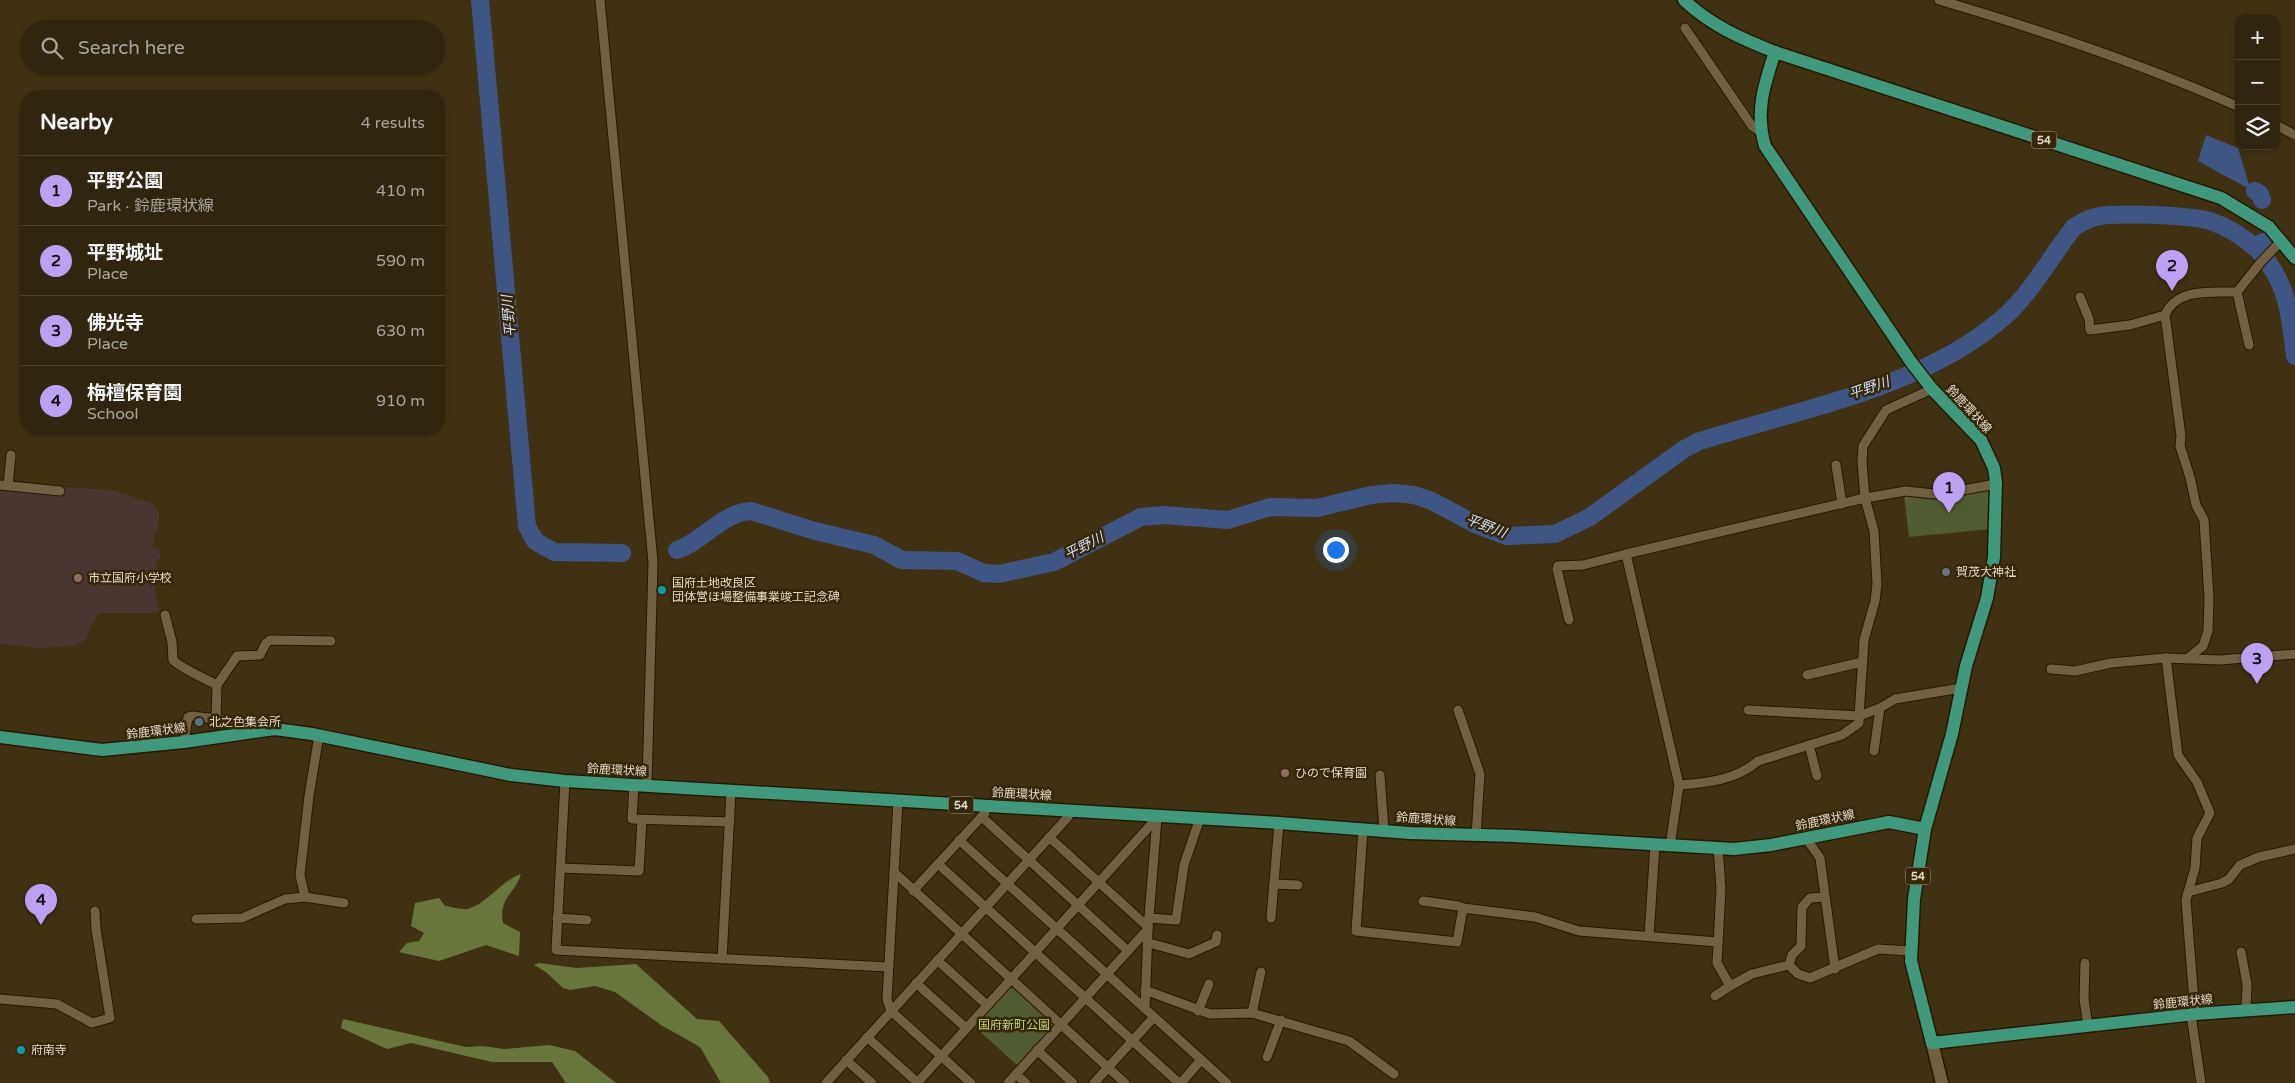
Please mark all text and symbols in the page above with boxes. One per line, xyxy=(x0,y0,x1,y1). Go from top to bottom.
map controls xyxy=(2235,15,2280,150)
button: + xyxy=(2235,15,2280,60)
search box xyxy=(20,20,445,75)
icon: search xyxy=(38,34,66,62)
text: Search here xyxy=(78,37,185,59)
button: − xyxy=(2235,60,2280,105)
button: layers xyxy=(2235,105,2280,150)
text: Nearby xyxy=(40,110,113,135)
text: 4 results xyxy=(361,113,425,133)
road number: 54 xyxy=(2032,132,2056,148)
text: 平野公園 xyxy=(87,170,163,192)
text: 1 xyxy=(51,181,61,201)
text: 410 m xyxy=(376,181,425,201)
text: Park · 鈴鹿環状線 xyxy=(87,196,214,216)
text: 平野城址 xyxy=(87,242,163,264)
pin: 2 xyxy=(2156,250,2188,291)
text: 2 xyxy=(51,251,61,271)
text: 590 m xyxy=(376,251,425,271)
text: Place xyxy=(87,264,128,284)
water label: 平野川 xyxy=(499,292,519,338)
text: 佛光寺 xyxy=(87,312,144,334)
text: 3 xyxy=(51,321,61,341)
text: 630 m xyxy=(376,321,425,341)
text: Place xyxy=(87,334,128,354)
water label: 平野川 xyxy=(1846,372,1894,403)
text: 栴檀保育園 xyxy=(87,382,182,404)
street label: 鈴鹿環状線 xyxy=(1943,382,1995,436)
text: 4 xyxy=(51,391,61,411)
text: 910 m xyxy=(376,391,425,411)
text: School xyxy=(87,404,139,424)
pin: 1 xyxy=(1933,472,1965,513)
water label: 平野川 xyxy=(1463,511,1511,542)
water label: 平野川 xyxy=(1061,528,1108,563)
your location xyxy=(1323,537,1349,563)
place label: 賀茂大神社 xyxy=(1956,565,2016,579)
marker: 賀茂大神社 xyxy=(1940,566,1952,578)
place label: 市立国府小学校 xyxy=(88,571,172,585)
marker: 市立国府小学校 xyxy=(72,572,84,584)
place label: 国府土地改良区 団体営ほ場整備事業竣工記念碑 xyxy=(672,576,840,604)
marker: 国府土地改良区 団体営ほ場整備事業竣工記念碑 xyxy=(656,584,668,596)
pin: 3 xyxy=(2241,643,2273,684)
place label: 北之色集会所 xyxy=(209,715,281,729)
marker: 北之色集会所 xyxy=(193,716,205,728)
street label: 鈴鹿環状線 xyxy=(125,720,187,742)
street label: 鈴鹿環状線 xyxy=(587,761,647,779)
place label: ひので保育園 xyxy=(1295,766,1367,780)
marker: ひので保育園 xyxy=(1279,767,1291,779)
street label: 鈴鹿環状線 xyxy=(992,785,1052,803)
road number: 54 xyxy=(948,796,974,814)
street label: 鈴鹿環状線 xyxy=(1794,807,1856,833)
street label: 鈴鹿環状線 xyxy=(1396,810,1456,828)
road number: 54 xyxy=(1906,868,1930,884)
pin: 4 xyxy=(25,884,57,925)
street label: 鈴鹿環状線 xyxy=(2152,992,2214,1012)
park label: 国府新町公園 xyxy=(978,1018,1050,1032)
place label: 府南寺 xyxy=(31,1043,67,1057)
marker: 府南寺 xyxy=(15,1044,27,1056)

